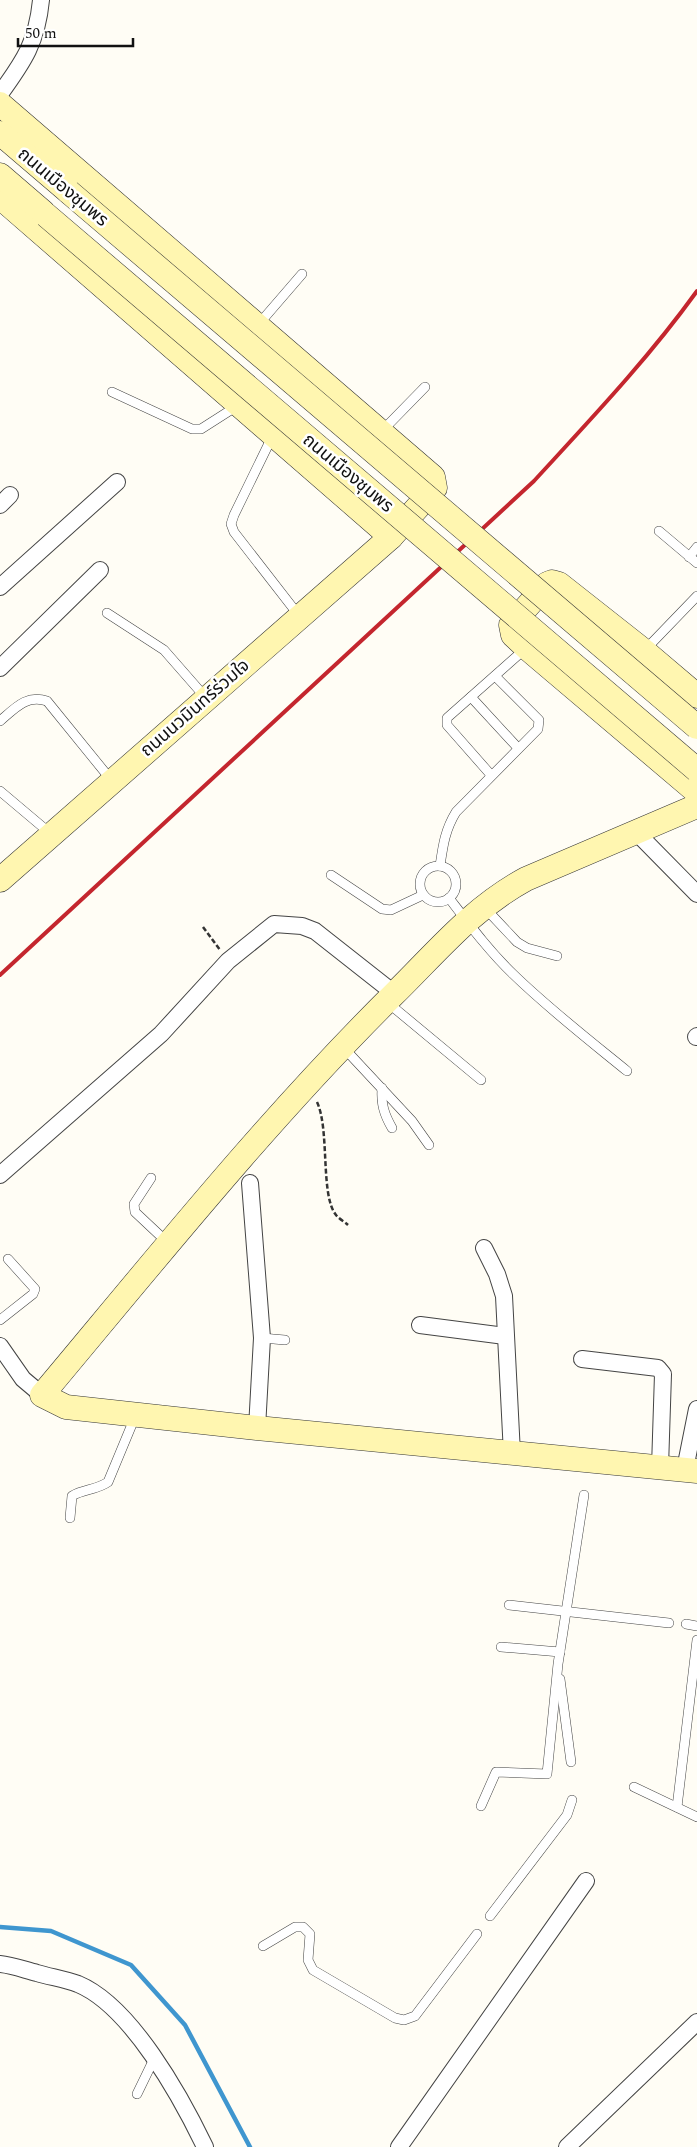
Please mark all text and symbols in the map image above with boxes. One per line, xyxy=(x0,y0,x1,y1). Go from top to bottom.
scale bar xyxy=(18,15,132,47)
text: 50 m xyxy=(25,22,57,45)
street label: ถนนเมืองชุมพร xyxy=(12,141,115,233)
street label: ถนนเมืองชุมพร xyxy=(297,427,400,519)
street label: ถนนนวมินทร์ร่วมใจ xyxy=(134,653,256,763)

